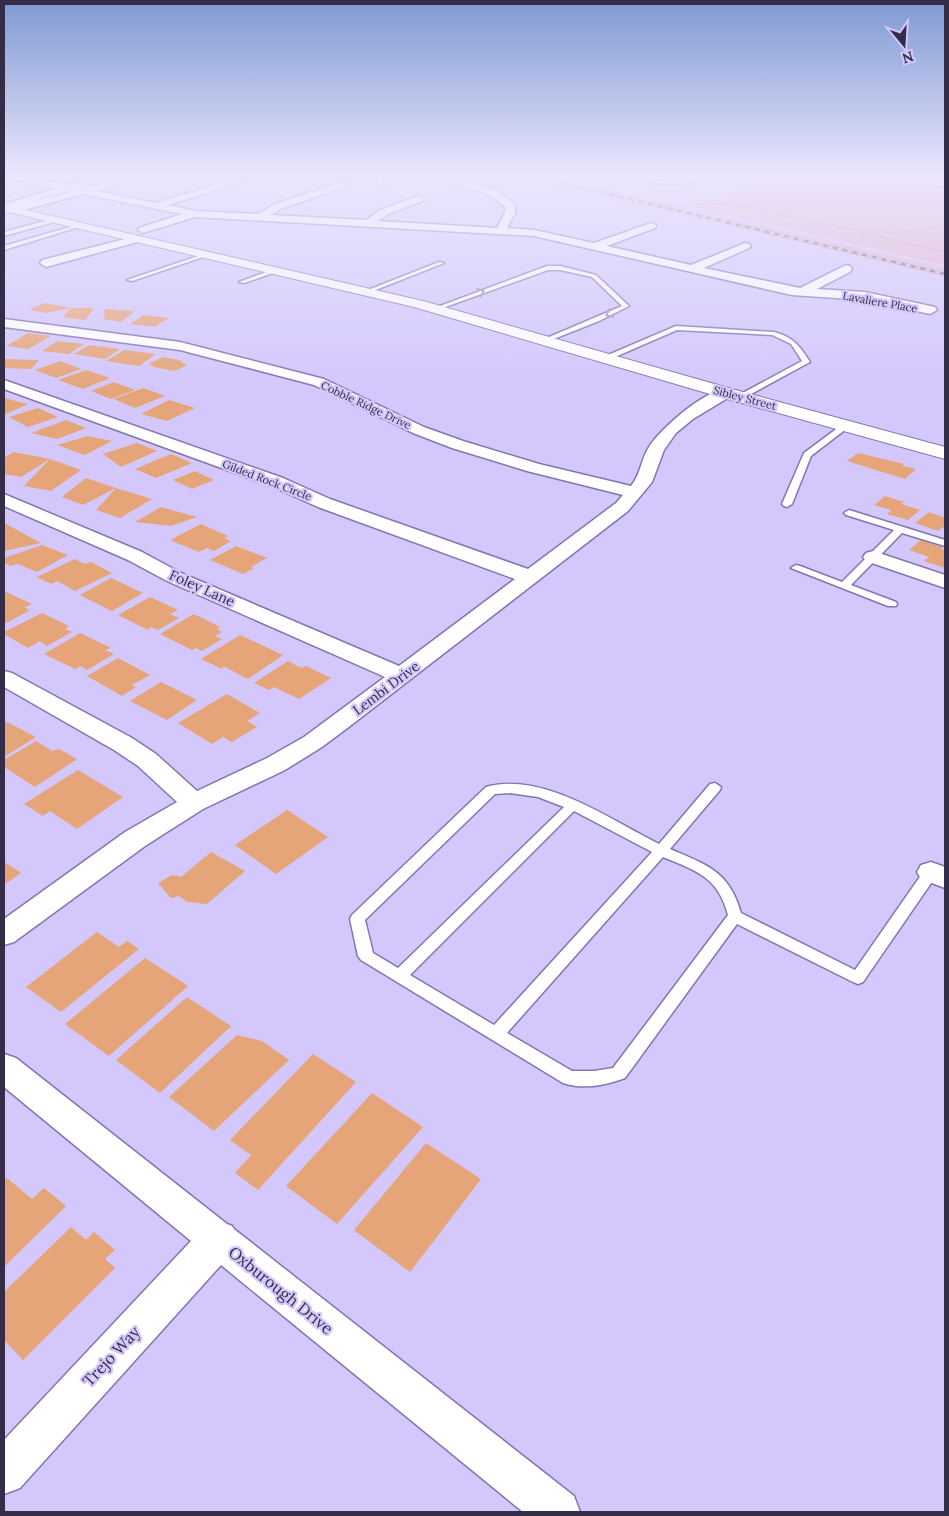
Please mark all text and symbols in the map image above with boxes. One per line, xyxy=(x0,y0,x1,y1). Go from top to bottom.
north arrow xyxy=(879,20,929,70)
text: N xyxy=(900,47,916,68)
one-way arrow xyxy=(476,288,485,298)
street label: Lavaliere Place xyxy=(841,289,919,315)
one-way arrow xyxy=(605,308,614,318)
street label: Cobble Ridge Drive xyxy=(319,378,413,432)
street label: Sibley Street xyxy=(712,383,779,413)
street label: Gilded Rock Circle xyxy=(220,457,314,503)
street label: Foley Lane xyxy=(166,566,238,611)
street label: Lembi Drive xyxy=(349,657,423,719)
street label: Oxburough Drive xyxy=(225,1242,338,1338)
street label: Trejo Way xyxy=(78,1321,144,1390)

